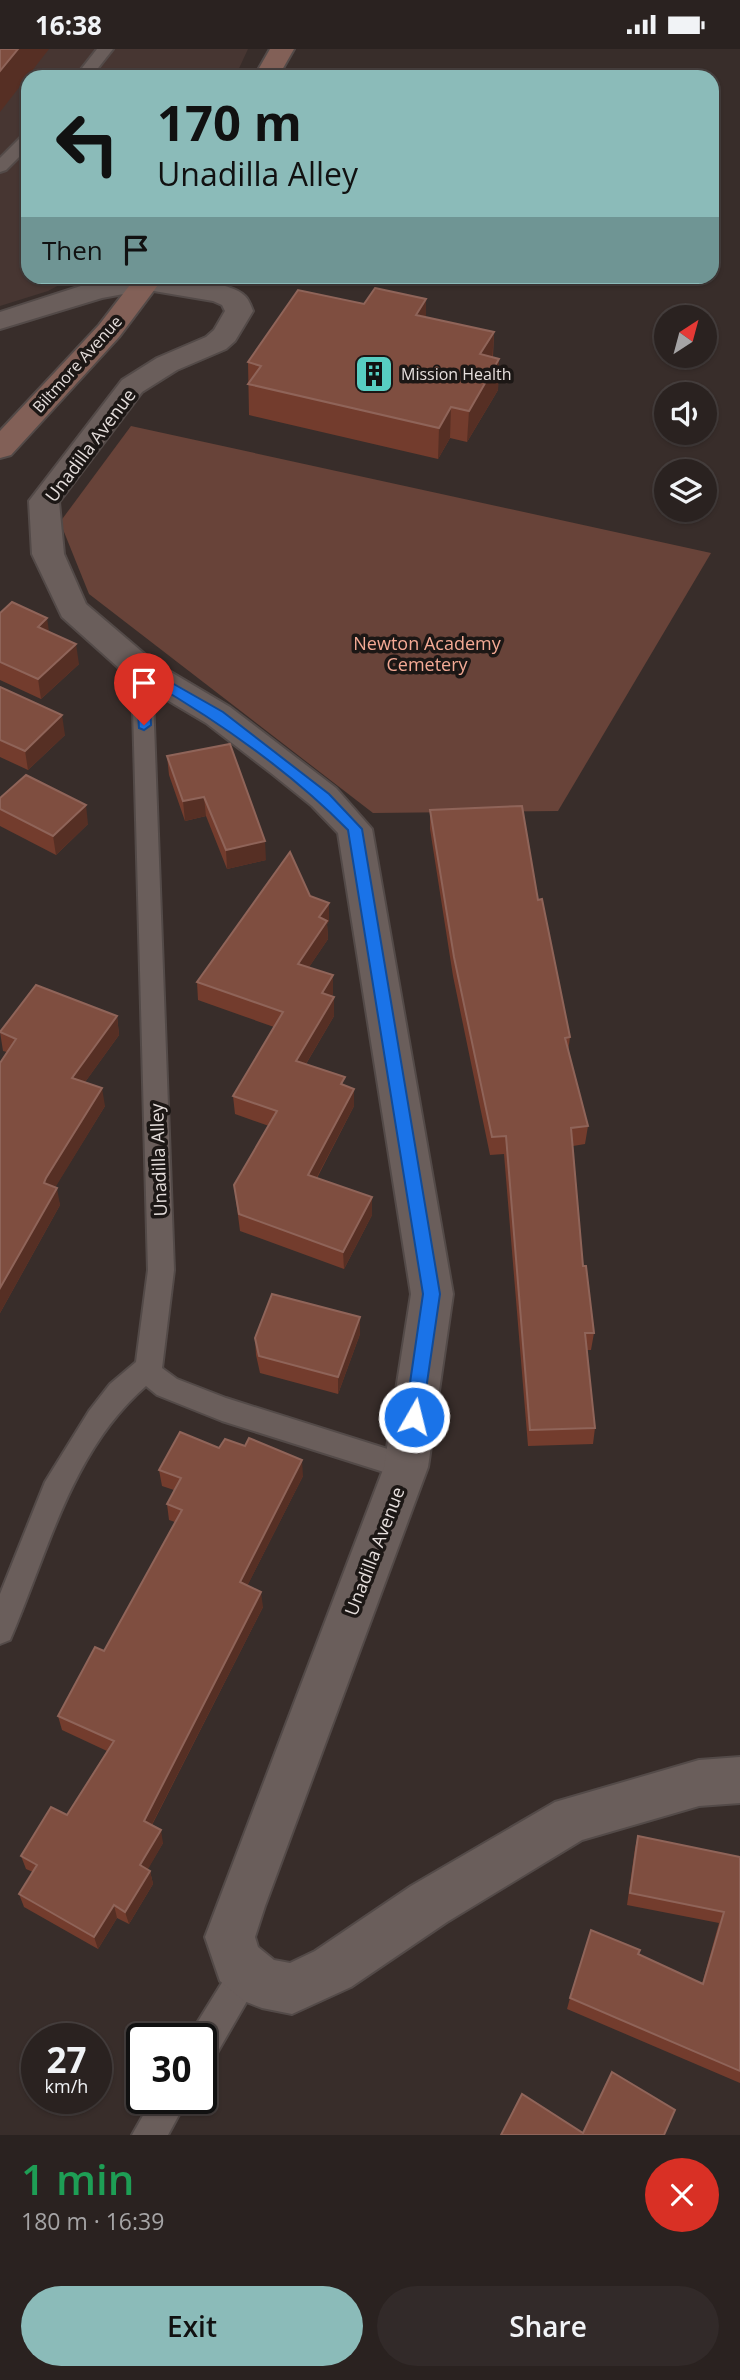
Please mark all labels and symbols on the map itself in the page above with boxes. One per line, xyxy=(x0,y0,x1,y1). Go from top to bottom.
north arrow xyxy=(654,305,718,367)
street label: Biltmore Avenue xyxy=(27,311,127,417)
building icon: Mission Health xyxy=(353,353,395,395)
place label: Mission Health xyxy=(401,363,512,385)
street label: Unadilla Avenue xyxy=(39,383,141,507)
park label: Newton Academy Cemetery xyxy=(353,631,502,676)
pin xyxy=(114,653,174,725)
street label: Unadilla Alley xyxy=(144,1102,172,1217)
position arrow xyxy=(377,1380,451,1454)
street label: Unadilla Avenue xyxy=(338,1483,410,1619)
speed limit sign: 30 xyxy=(126,2023,217,2114)

